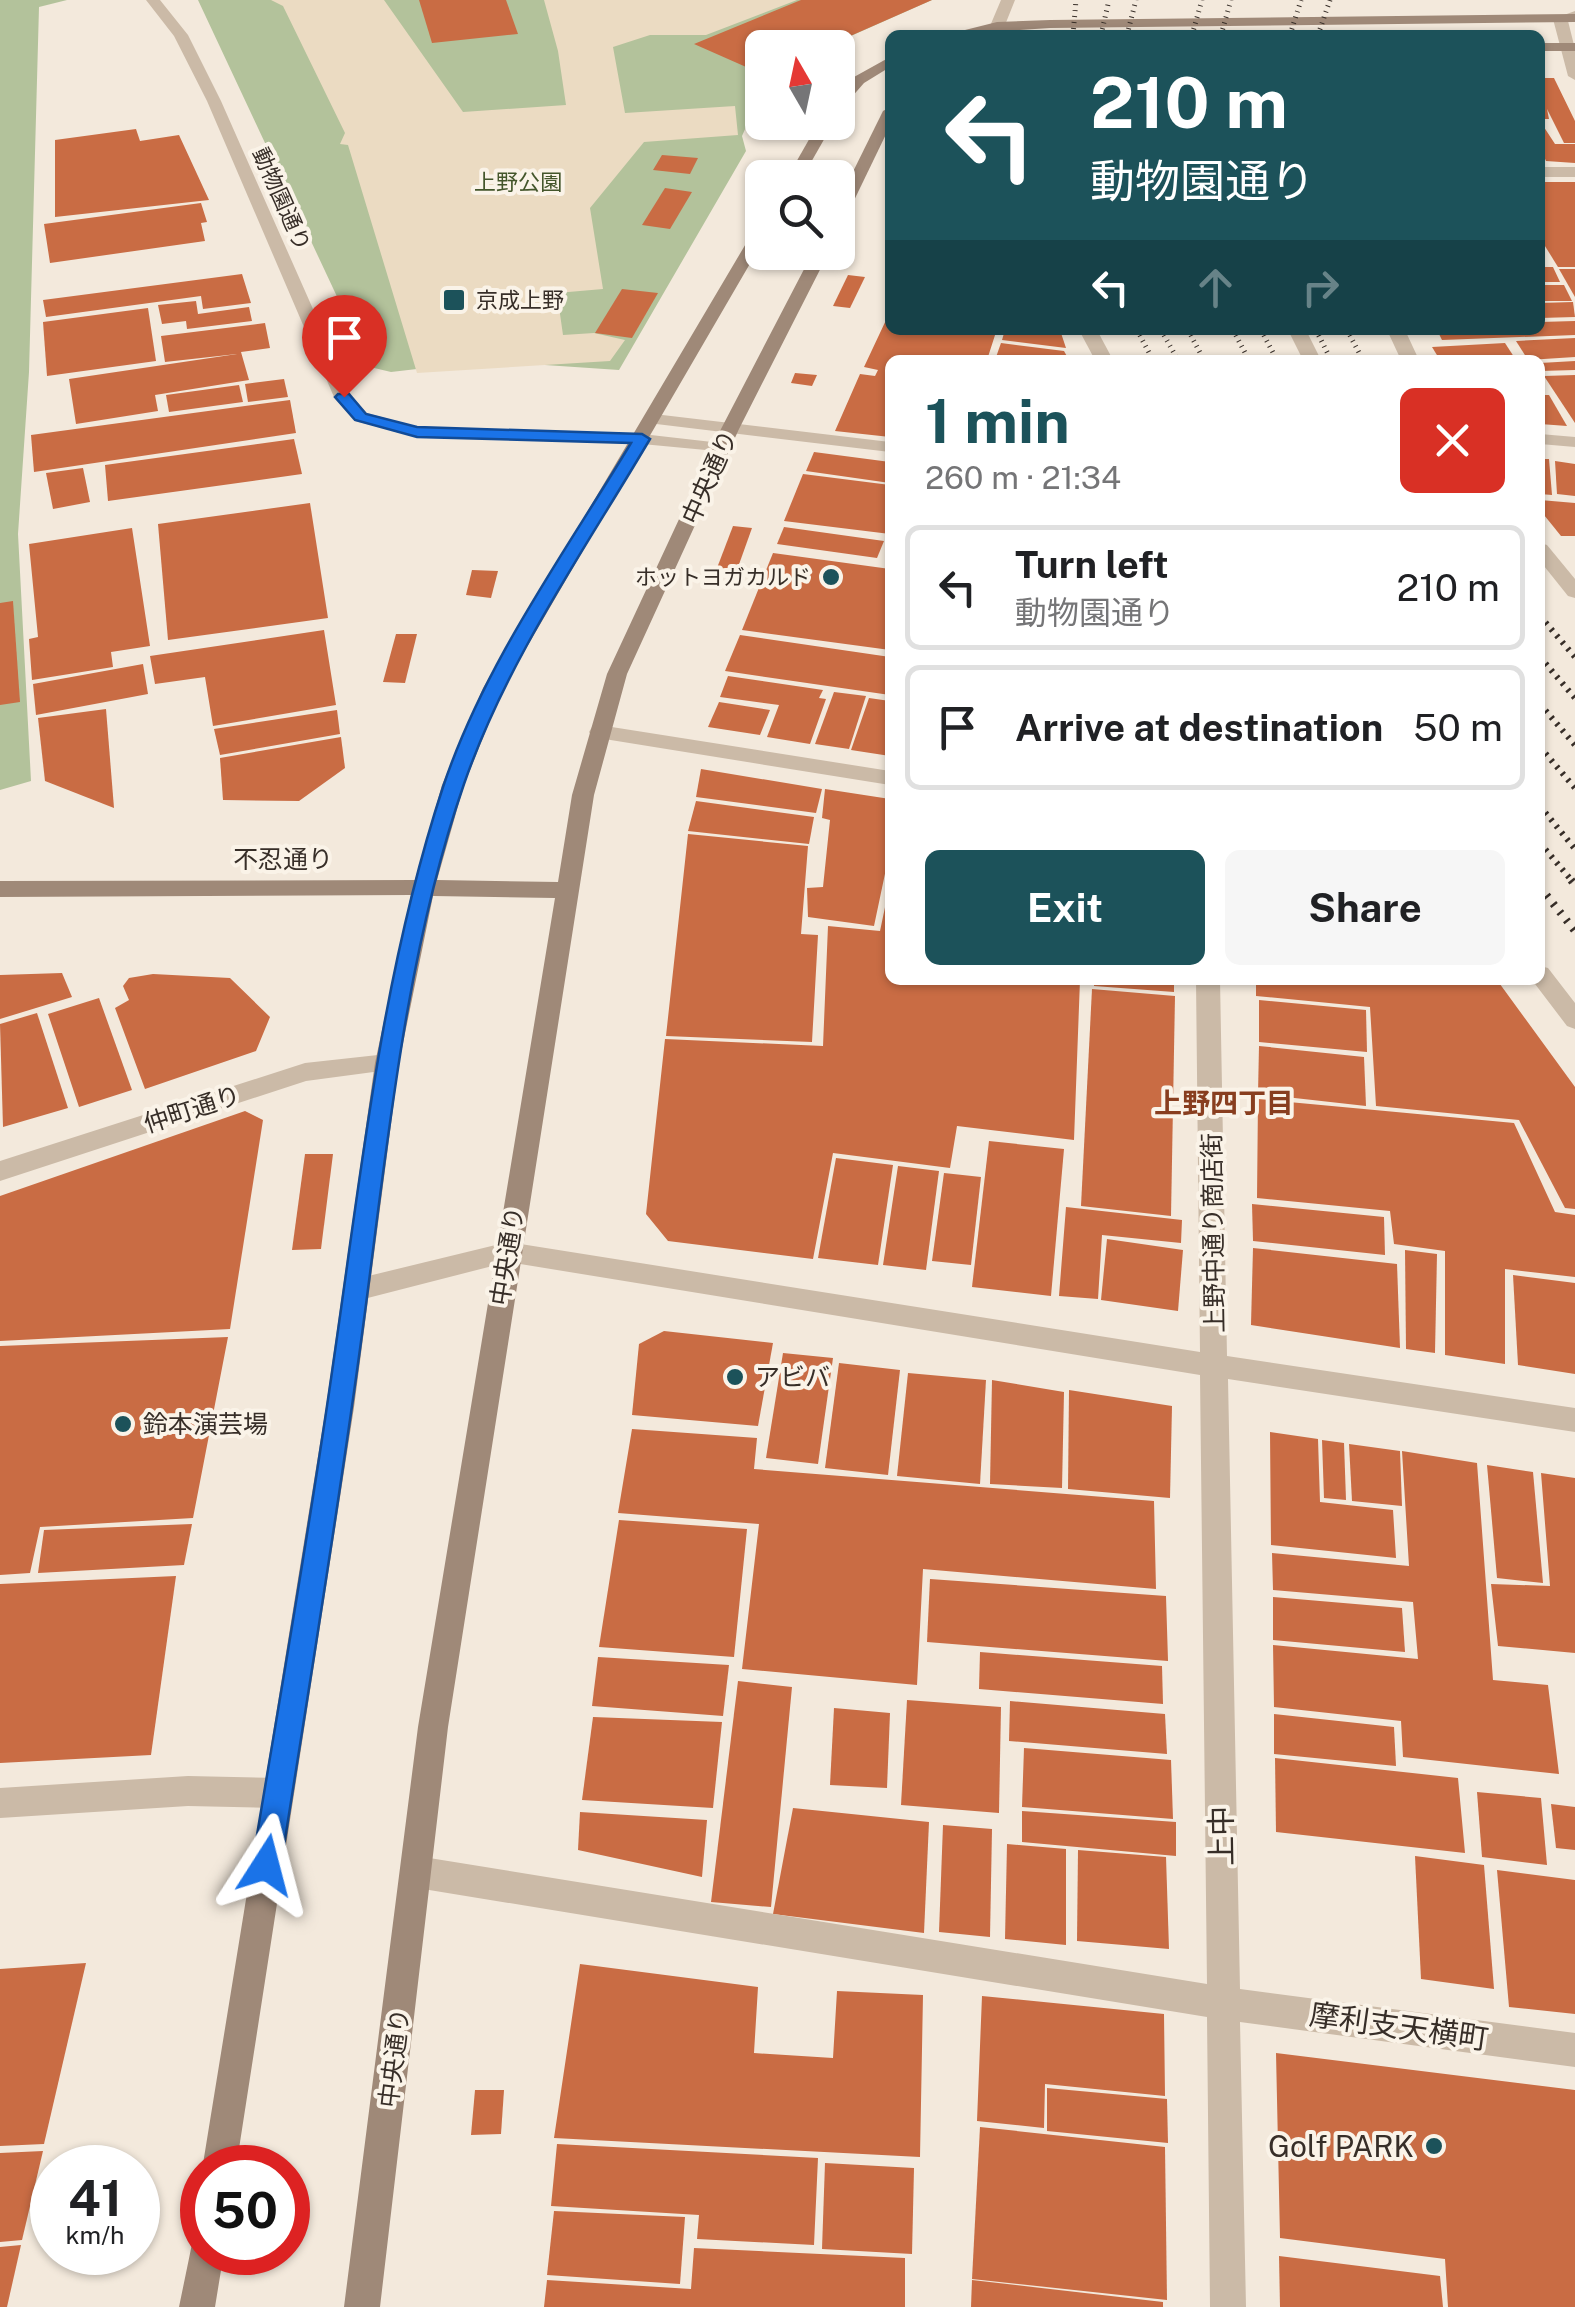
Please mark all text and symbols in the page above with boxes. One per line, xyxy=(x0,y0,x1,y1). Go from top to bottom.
north arrow xyxy=(745,30,855,140)
map controls xyxy=(745,30,855,270)
text: 210 m xyxy=(1090,61,1288,144)
icon: left xyxy=(925,70,1055,200)
street label: 動物園通り xyxy=(248,143,316,255)
text: 動物園通り xyxy=(1090,154,1315,207)
button: search xyxy=(745,160,855,270)
park label: 上野公園 xyxy=(474,169,562,195)
icon: left xyxy=(1083,260,1138,315)
icon: ahead xyxy=(1188,260,1243,315)
icon: right xyxy=(1293,260,1348,315)
marker: 京成上野 xyxy=(441,287,467,313)
place label: 京成上野 xyxy=(476,287,564,313)
pin xyxy=(302,295,387,398)
icon: arrive xyxy=(317,310,372,365)
text: 1 min xyxy=(925,386,1070,457)
button: close xyxy=(1400,388,1505,493)
street label: 中央通り xyxy=(675,425,743,529)
text: 260 m · 21:34 xyxy=(925,459,1121,496)
text: Turn left xyxy=(1015,542,1169,587)
icon: left xyxy=(930,560,985,615)
place label: ホットヨガカルド xyxy=(635,564,811,590)
text: 210 m xyxy=(1397,565,1500,610)
marker: ホットヨガカルド xyxy=(820,566,842,588)
text: 動物園通り xyxy=(1015,594,1175,631)
icon: arrive xyxy=(930,700,985,755)
text: Arrive at destination xyxy=(1015,705,1383,750)
text: 50 m xyxy=(1413,705,1503,750)
street label: 不忍通り xyxy=(233,844,333,874)
button: Exit xyxy=(925,850,1205,965)
button: Share xyxy=(1225,850,1505,965)
street label: 仲町通り xyxy=(140,1079,244,1139)
district label: 上野四丁目 xyxy=(1154,1086,1294,1119)
street label: 上野中通り商店街 xyxy=(1196,1133,1230,1333)
street label: 中央通り xyxy=(484,1204,530,1308)
place label: アビバ xyxy=(755,1362,830,1392)
marker: アビバ xyxy=(724,1366,746,1388)
place label: 鈴本演芸場 xyxy=(143,1409,268,1439)
marker: 鈴本演芸場 xyxy=(112,1413,134,1435)
street label: 上中 xyxy=(1202,1806,1240,1866)
position arrow xyxy=(214,1813,318,1917)
street label: 摩利支天横町 xyxy=(1307,1996,1491,2056)
street label: 中央通り xyxy=(373,2007,415,2109)
place label: Golf PARK xyxy=(1268,2128,1414,2164)
marker: Golf PARK xyxy=(1423,2135,1445,2157)
speed limit sign: 50 xyxy=(180,2145,310,2275)
text: 41 xyxy=(68,2168,122,2227)
text: km/h xyxy=(66,2220,124,2250)

